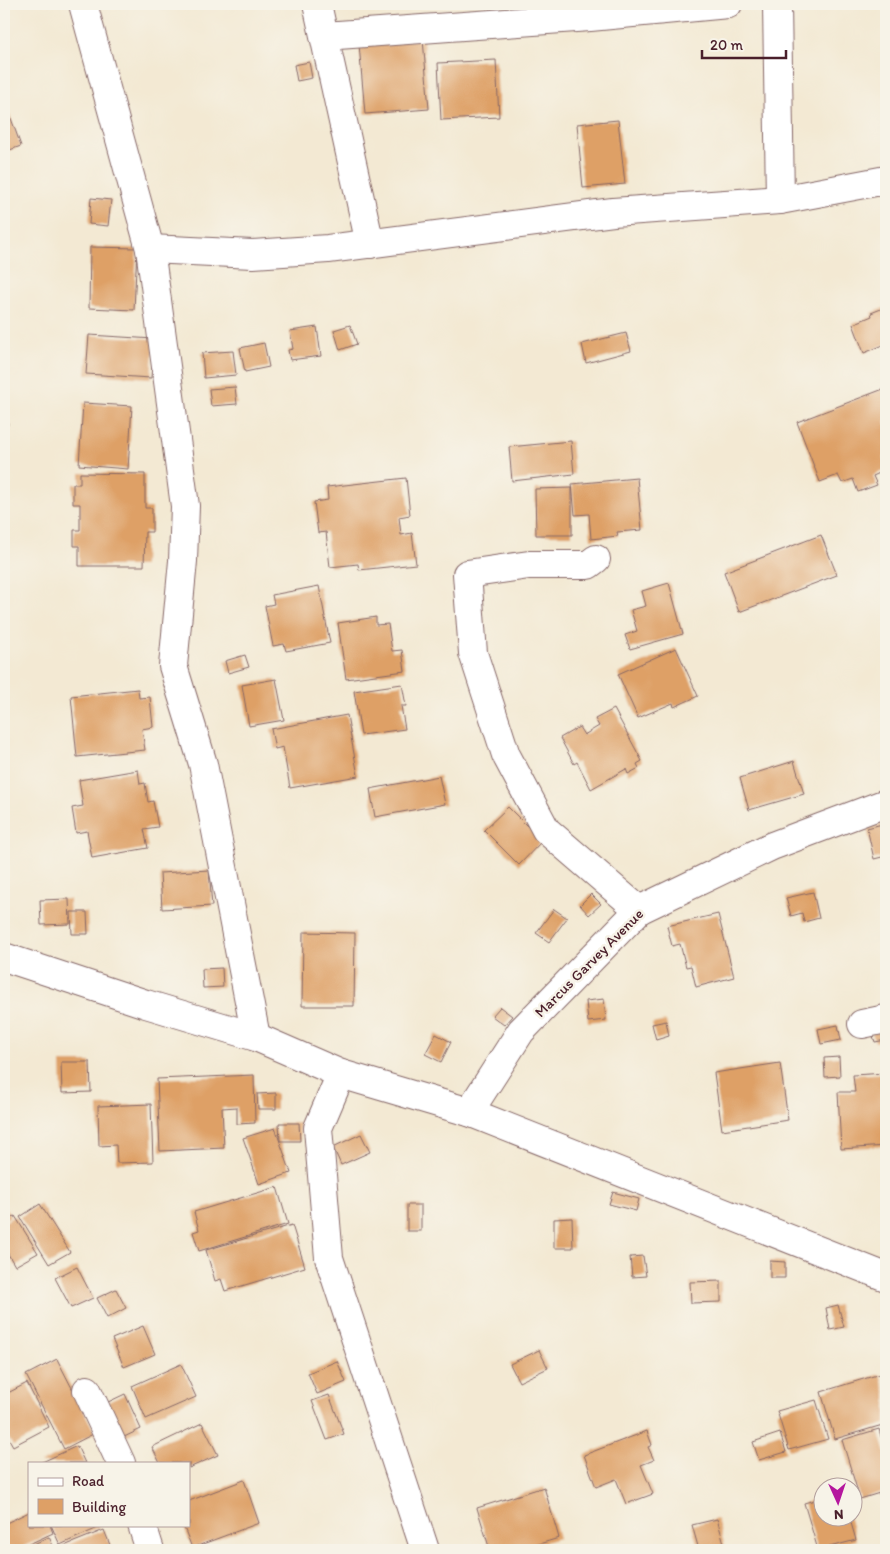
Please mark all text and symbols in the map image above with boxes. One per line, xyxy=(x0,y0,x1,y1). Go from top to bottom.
scale bar xyxy=(702,28,786,60)
text: 20 m xyxy=(710,36,744,54)
street label: Marcus Garvey Avenue xyxy=(531,905,647,1021)
legend xyxy=(28,1462,190,1526)
text: Road xyxy=(72,1472,105,1490)
north arrow xyxy=(812,1476,862,1526)
text: Building xyxy=(72,1498,126,1516)
text: N xyxy=(833,1506,844,1523)

